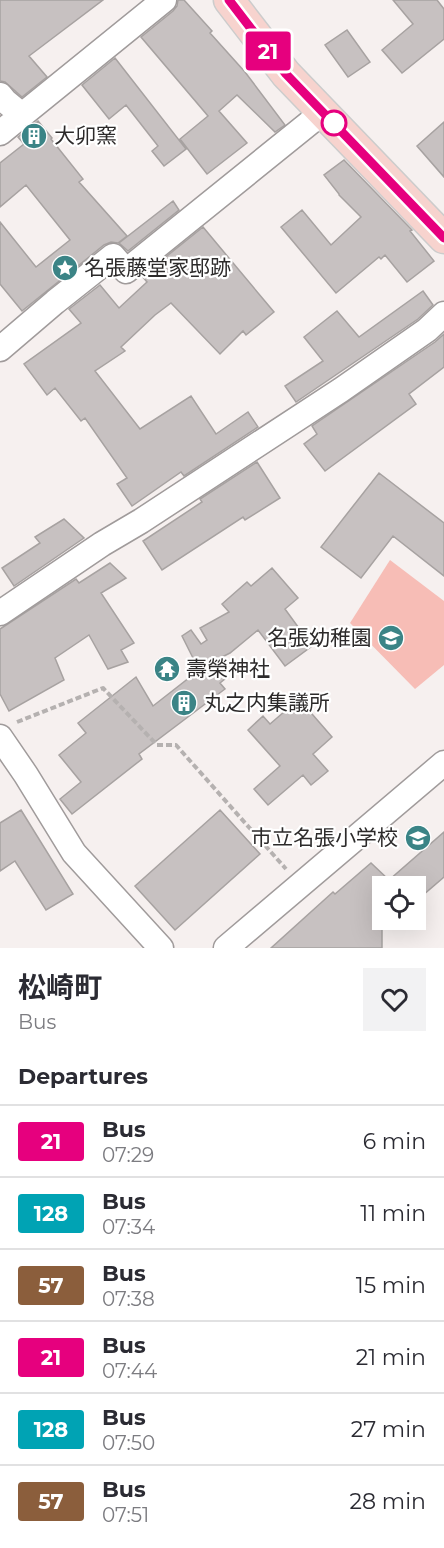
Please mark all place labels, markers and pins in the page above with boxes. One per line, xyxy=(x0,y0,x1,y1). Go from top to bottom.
unlabelled marker xyxy=(321,110,347,136)
building icon: 大卯窯 xyxy=(19,121,49,151)
place label: 大卯窯 xyxy=(54,123,117,148)
place icon: 名張藤堂家邸跡 xyxy=(50,253,80,283)
place label: 名張藤堂家邸跡 xyxy=(84,255,231,280)
school or university icon: 名張幼稚園 xyxy=(376,623,406,653)
place label: 名張幼稚園 xyxy=(267,625,372,650)
temple icon: 壽榮神社 xyxy=(152,654,182,684)
place label: 壽榮神社 xyxy=(186,656,270,681)
building icon: 丸之内集議所 xyxy=(169,688,199,718)
place label: 丸之内集議所 xyxy=(204,690,330,715)
school or university icon: 市立名張小学校 xyxy=(403,823,433,853)
place label: 市立名張小学校 xyxy=(251,825,398,850)

